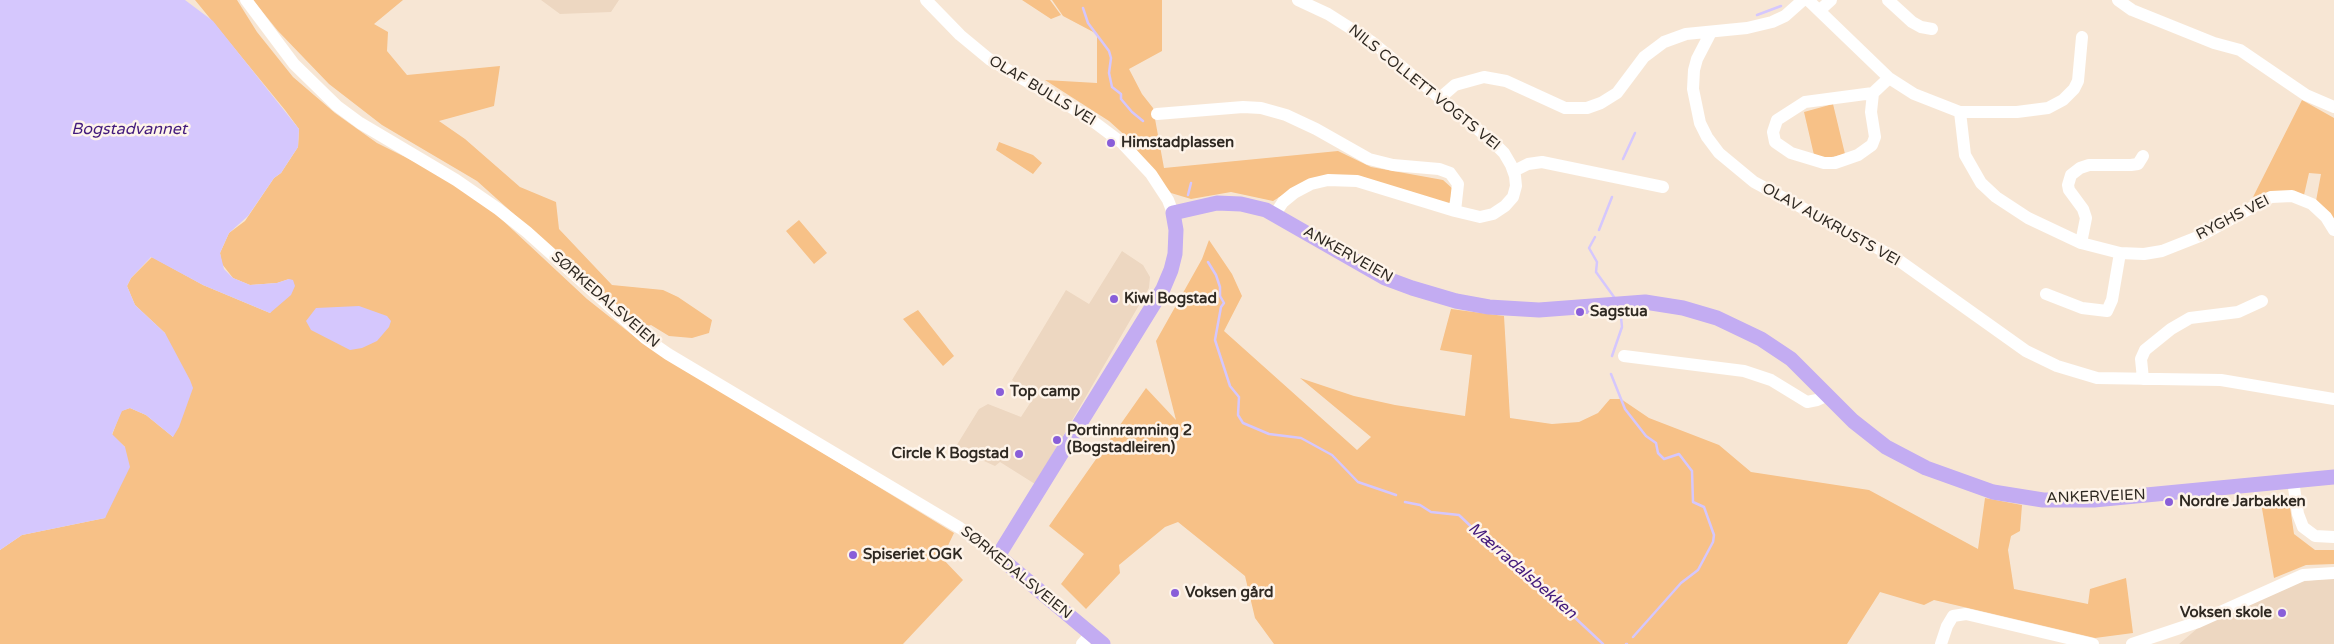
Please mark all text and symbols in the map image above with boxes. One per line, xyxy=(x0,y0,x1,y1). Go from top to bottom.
street label: NILS COLLETT VOGTS VEI xyxy=(1345,21,1503,155)
street label: OLAF BULLS VEI xyxy=(985,52,1099,130)
water label: Bogstadvannet xyxy=(71,120,187,140)
place label: Himstadplassen xyxy=(1121,134,1234,152)
marker: Himstadplassen xyxy=(1105,137,1117,149)
street label: OLAV AUKRUSTS VEI xyxy=(1759,180,1903,270)
street label: RYGHS VEI xyxy=(2193,192,2273,244)
street label: ANKERVEIEN xyxy=(1300,223,1396,287)
street label: SØRKEDALSVEIEN xyxy=(547,248,663,352)
place label: Kiwi Bogstad xyxy=(1124,290,1217,308)
marker: Kiwi Bogstad xyxy=(1108,293,1120,305)
place label: Sagstua xyxy=(1590,303,1648,321)
marker: Sagstua xyxy=(1574,306,1586,318)
place label: Top camp xyxy=(1010,383,1080,401)
marker: Top camp xyxy=(994,386,1006,398)
place label: Portinnramning 2 (Bogstadleiren) xyxy=(1067,422,1192,457)
marker: Portinnramning 2 (Bogstadleiren) xyxy=(1051,434,1063,446)
place label: Circle K Bogstad xyxy=(892,445,1009,463)
marker: Circle K Bogstad xyxy=(1013,448,1025,460)
street label: ANKERVEIEN xyxy=(2046,486,2146,508)
place label: Nordre Jarbakken xyxy=(2179,493,2306,511)
marker: Nordre Jarbakken xyxy=(2163,496,2175,508)
water label: Mærradalsbekken xyxy=(1464,519,1580,623)
street label: SØRKEDALSVEIEN xyxy=(957,523,1075,623)
place label: Spiseriet OGK xyxy=(863,546,962,564)
marker: Spiseriet OGK xyxy=(847,549,859,561)
place label: Voksen gård xyxy=(1185,584,1273,602)
marker: Voksen gård xyxy=(1169,587,1181,599)
place label: Voksen skole xyxy=(2180,604,2272,622)
marker: Voksen skole xyxy=(2276,607,2288,619)

